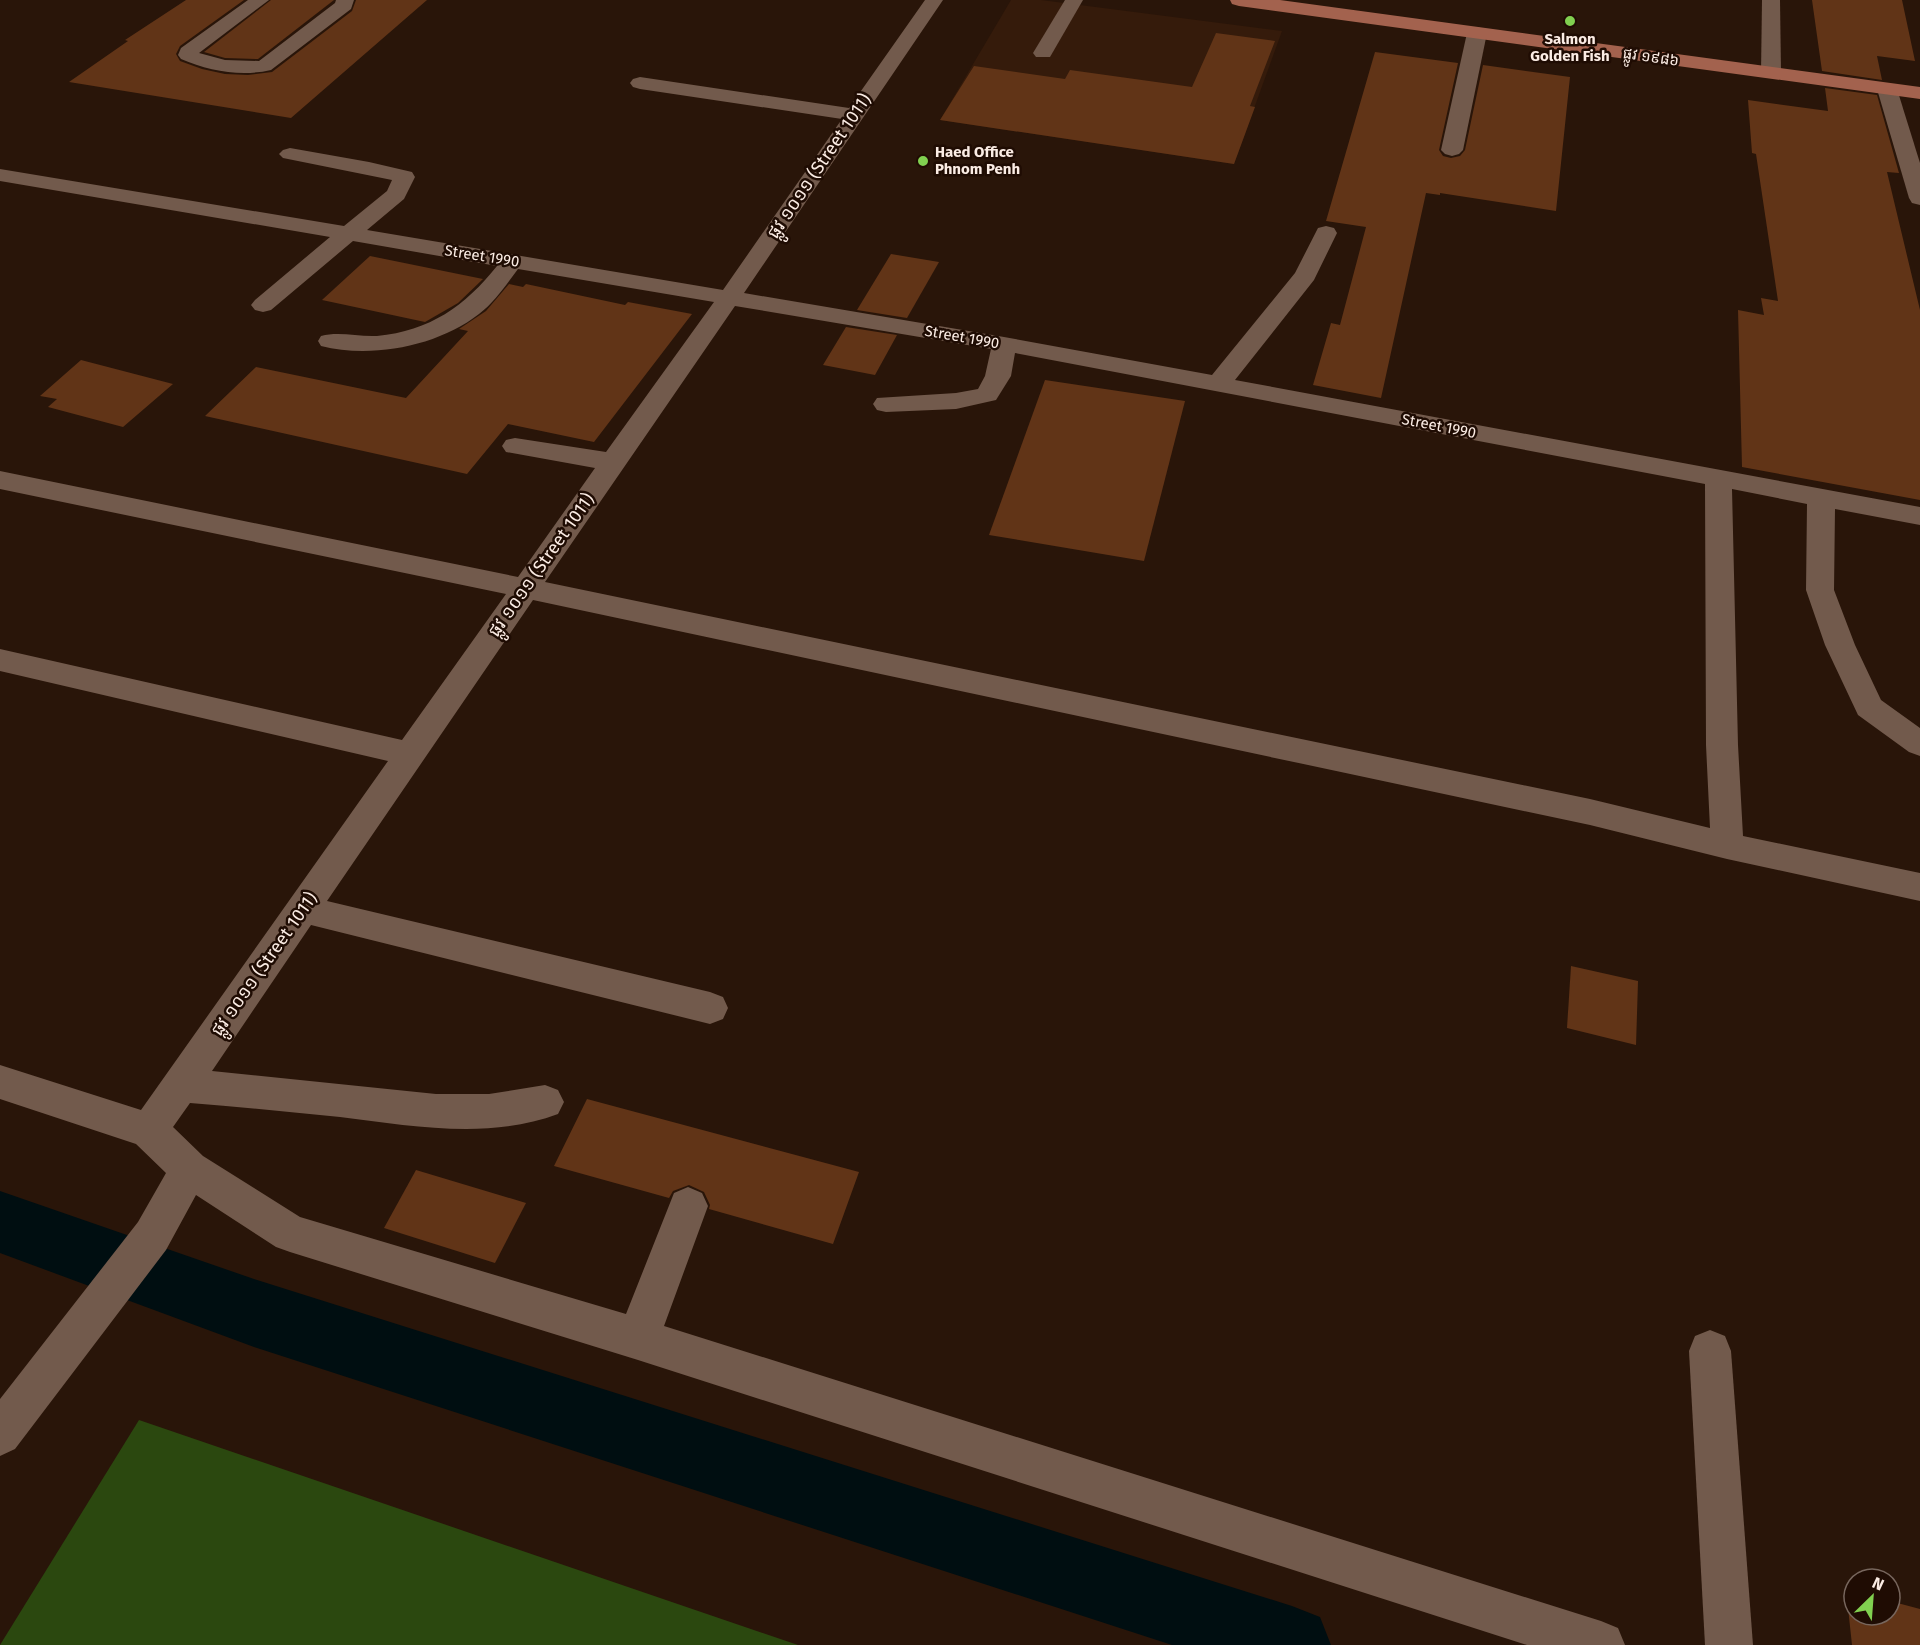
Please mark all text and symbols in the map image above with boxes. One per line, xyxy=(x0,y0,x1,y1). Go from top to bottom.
marker: Salmon Golden Fish xyxy=(1563,14,1577,28)
place label: Salmon Golden Fish xyxy=(1530,30,1610,65)
street label: ផ្លូវ ១៩៨៦ xyxy=(1621,44,1680,74)
street label: ផ្លូវ ១០១១ (Street 1011) xyxy=(762,89,880,246)
place label: Haed Office Phnom Penh xyxy=(935,143,1020,178)
marker: Haed Office Phnom Penh xyxy=(916,154,930,168)
street label: Street 1990 xyxy=(443,241,521,271)
street label: Street 1990 xyxy=(923,322,1001,352)
street label: Street 1990 xyxy=(1400,410,1478,442)
street label: ផ្លូវ ១០១១ (Street 1011) xyxy=(483,489,603,644)
street label: ផ្លូវ ១០១១ (Street 1011) xyxy=(206,888,326,1043)
north arrow xyxy=(1842,1567,1902,1627)
text: N xyxy=(1869,1573,1887,1595)

